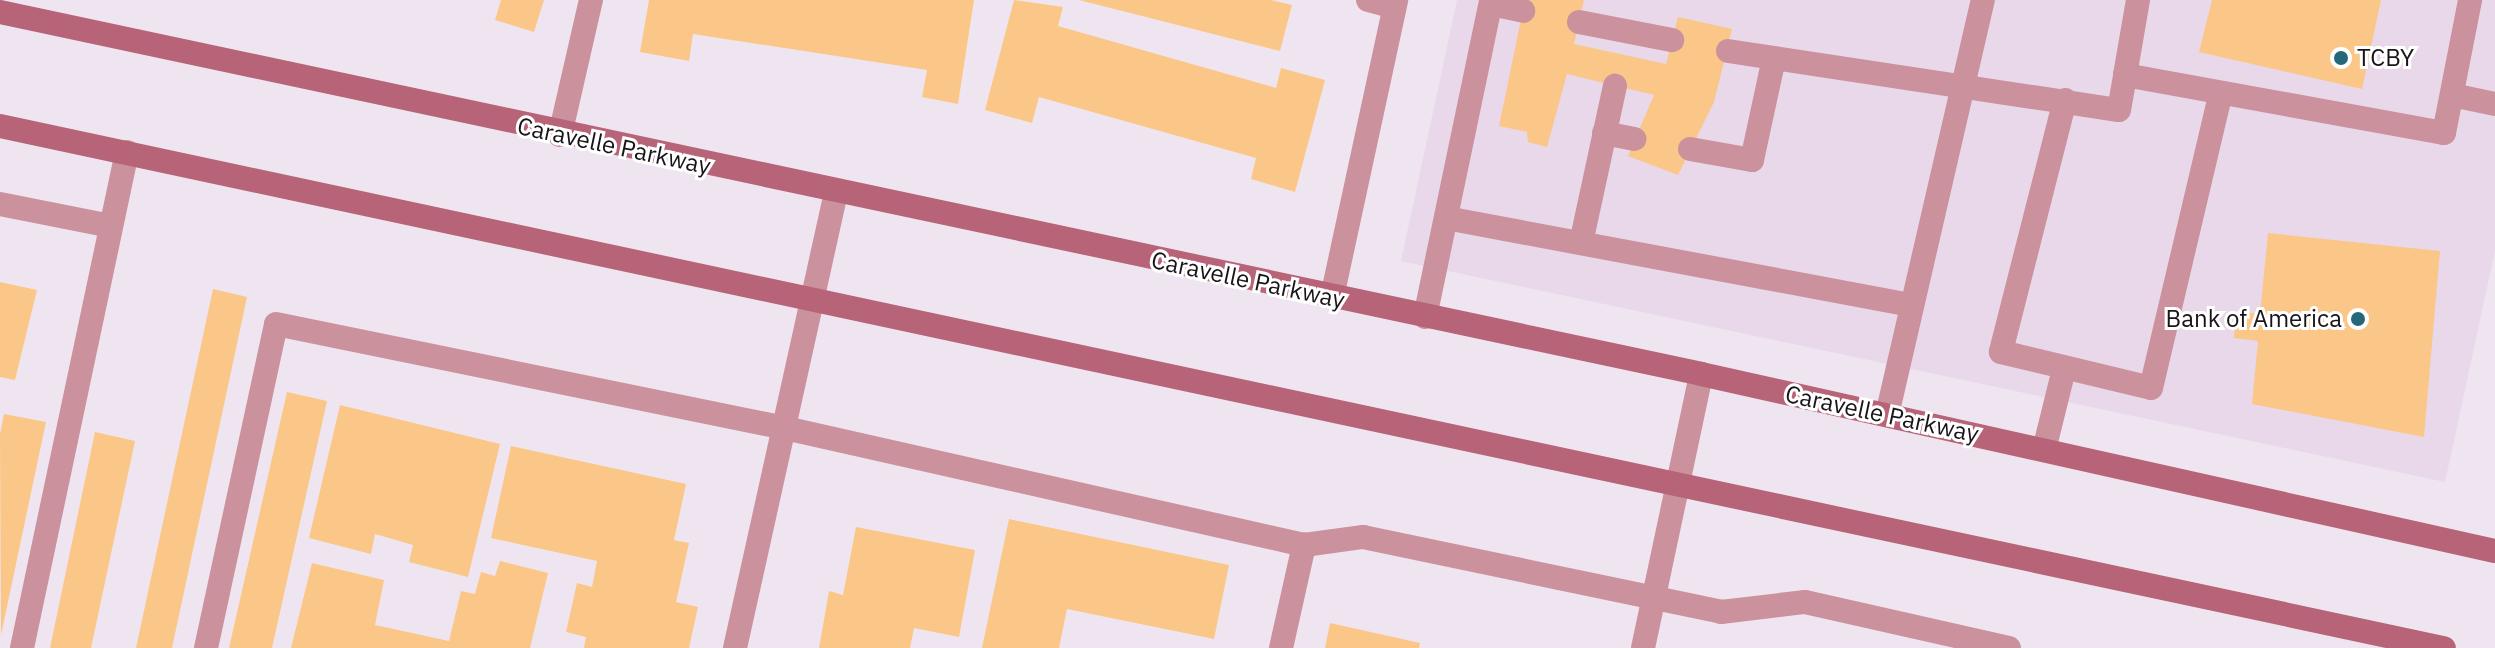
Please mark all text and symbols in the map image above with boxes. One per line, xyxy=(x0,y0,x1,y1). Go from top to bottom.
place label: TCBY xyxy=(2357,44,2414,72)
marker: TCBY xyxy=(2332,49,2350,67)
street label: Caravelle Parkway xyxy=(515,111,713,181)
street label: Caravelle Parkway xyxy=(1149,245,1347,315)
place label: Bank of America xyxy=(2166,305,2342,333)
marker: Bank of America xyxy=(2349,310,2367,328)
street label: Caravelle Parkway xyxy=(1783,379,1981,449)

